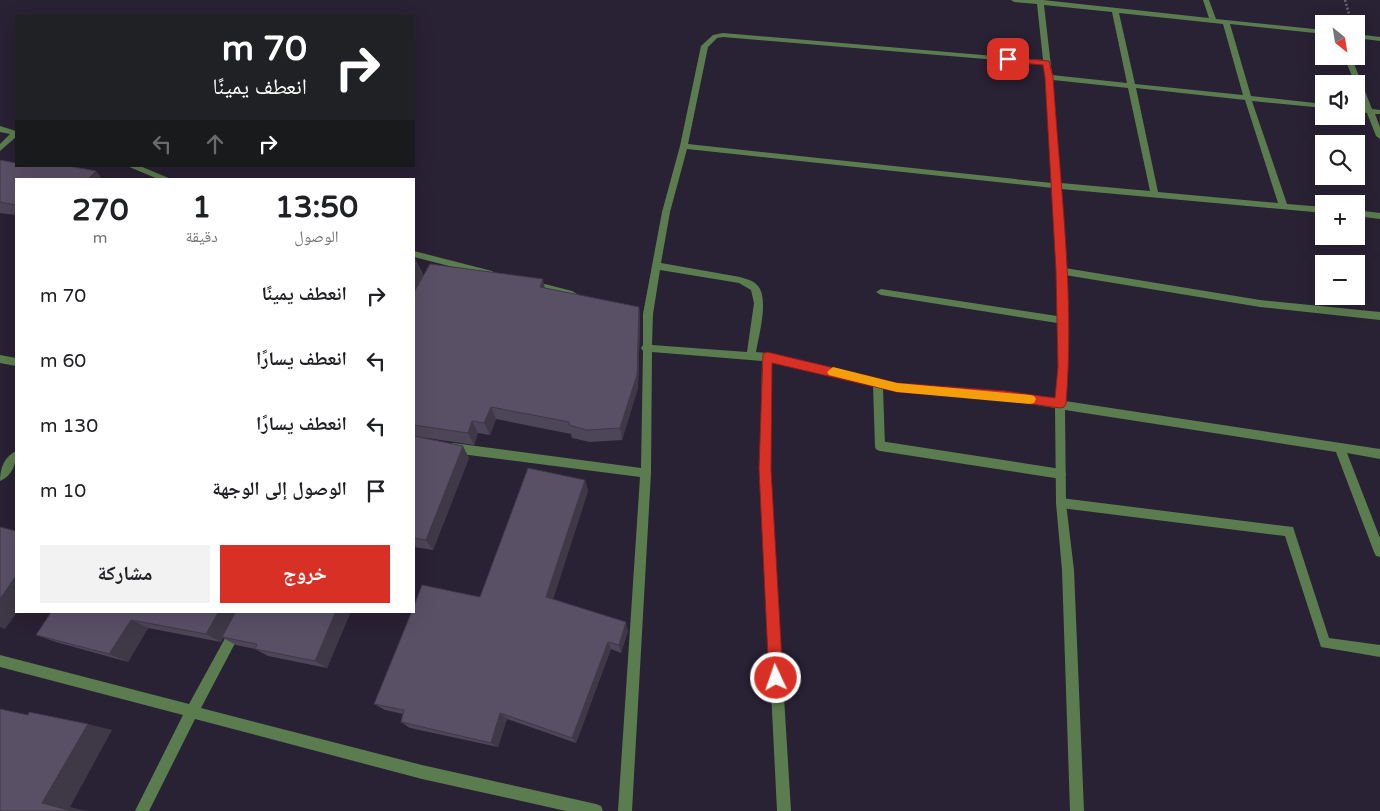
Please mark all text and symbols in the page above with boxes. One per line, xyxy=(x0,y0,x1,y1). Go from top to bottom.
north arrow xyxy=(1315,15,1365,65)
map controls xyxy=(1315,15,1365,305)
text: 70 m xyxy=(222,28,307,70)
icon: right xyxy=(325,35,390,100)
pin xyxy=(987,38,1029,80)
icon: arrive xyxy=(994,45,1022,73)
text: انعطف يمينًا xyxy=(213,74,307,100)
button: sound xyxy=(1315,75,1365,125)
icon: left xyxy=(148,130,176,158)
icon: ahead xyxy=(201,130,229,158)
icon: right xyxy=(254,130,282,158)
button: search xyxy=(1315,135,1365,185)
text: 1 xyxy=(192,189,211,226)
text: 13:50 xyxy=(275,189,358,226)
text: 270 xyxy=(72,192,128,229)
button: + xyxy=(1315,195,1365,245)
text: دقيقة xyxy=(185,227,218,247)
text: الوصول xyxy=(294,227,339,247)
text: m xyxy=(93,228,108,248)
button: − xyxy=(1315,255,1365,305)
icon: right xyxy=(362,282,390,310)
text: انعطف يمينًا xyxy=(261,283,347,305)
text: 70 m xyxy=(40,285,86,307)
icon: left xyxy=(362,347,390,375)
text: انعطف يسارًا xyxy=(256,348,347,370)
text: 60 m xyxy=(40,350,86,372)
icon: left xyxy=(362,412,390,440)
text: انعطف يسارًا xyxy=(256,413,347,435)
text: 130 m xyxy=(40,415,98,437)
icon: arrive xyxy=(362,477,390,505)
text: الوصول إلى الوجهة xyxy=(212,478,347,500)
text: 10 m xyxy=(40,480,86,502)
button: مشاركة xyxy=(40,545,210,603)
button: خروج xyxy=(220,545,390,603)
position arrow xyxy=(749,651,801,703)

